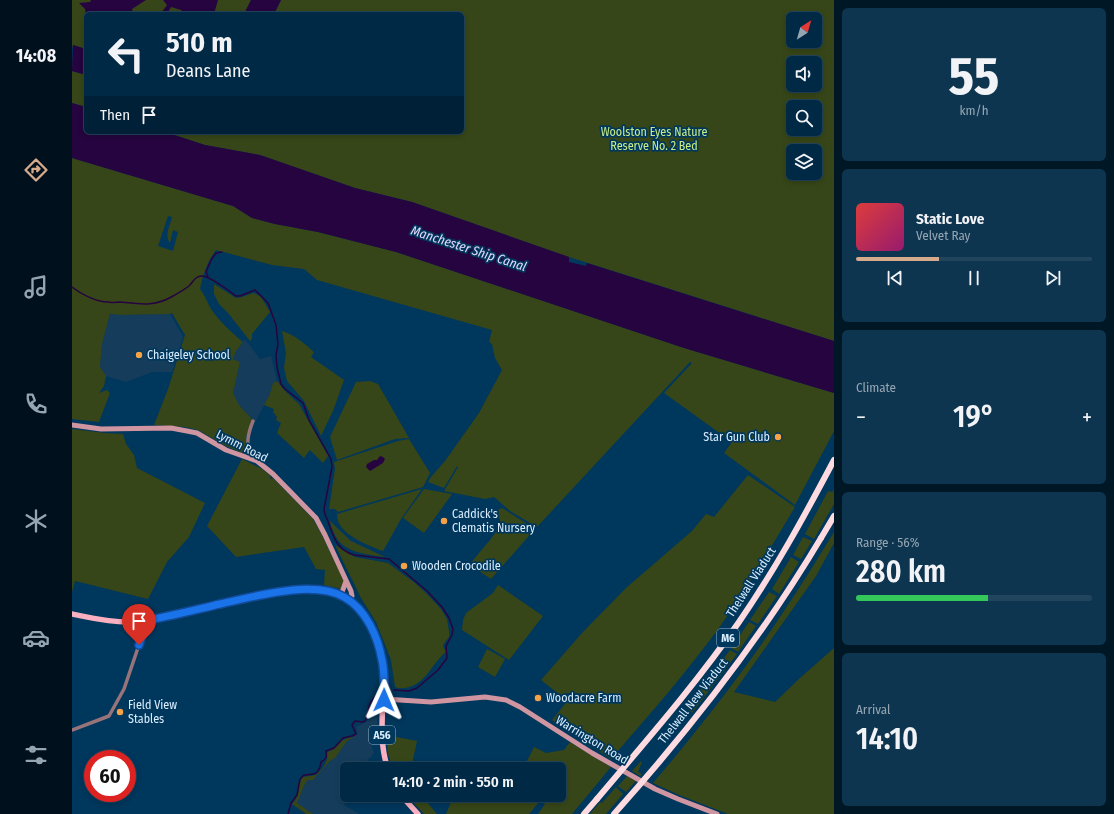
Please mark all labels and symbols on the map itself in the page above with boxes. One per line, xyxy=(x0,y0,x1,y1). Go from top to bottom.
north arrow xyxy=(786,12,822,48)
park label: Woolston Eyes Nature Reserve No. 2 Bed xyxy=(601,125,707,153)
water label: Manchester Ship Canal xyxy=(409,223,529,274)
place label: Chaigeley School xyxy=(147,348,230,362)
marker: Chaigeley School xyxy=(134,350,144,360)
street label: Lymm Road xyxy=(214,427,270,465)
place label: Star Gun Club xyxy=(703,430,770,444)
marker: Star Gun Club xyxy=(773,432,783,442)
place label: Caddick's Clematis Nursery xyxy=(452,507,536,535)
marker: Caddick's Clematis Nursery xyxy=(439,516,449,526)
street label: Thelwall Viaduct xyxy=(723,544,779,620)
place label: Wooden Crocodile xyxy=(412,559,501,573)
marker: Wooden Crocodile xyxy=(399,561,409,571)
pin xyxy=(122,604,156,645)
road number: M6 xyxy=(717,629,739,647)
street label: Thelwall New Viaduct xyxy=(655,656,731,746)
position arrow xyxy=(363,679,405,721)
place label: Woodacre Farm xyxy=(546,691,621,705)
marker: Woodacre Farm xyxy=(533,693,543,703)
place label: Field View Stables xyxy=(128,698,177,726)
marker: Field View Stables xyxy=(115,707,125,717)
street label: Warrington Road xyxy=(553,713,631,767)
road number: A56 xyxy=(369,726,395,744)
speed limit sign: 60 xyxy=(84,750,136,802)

